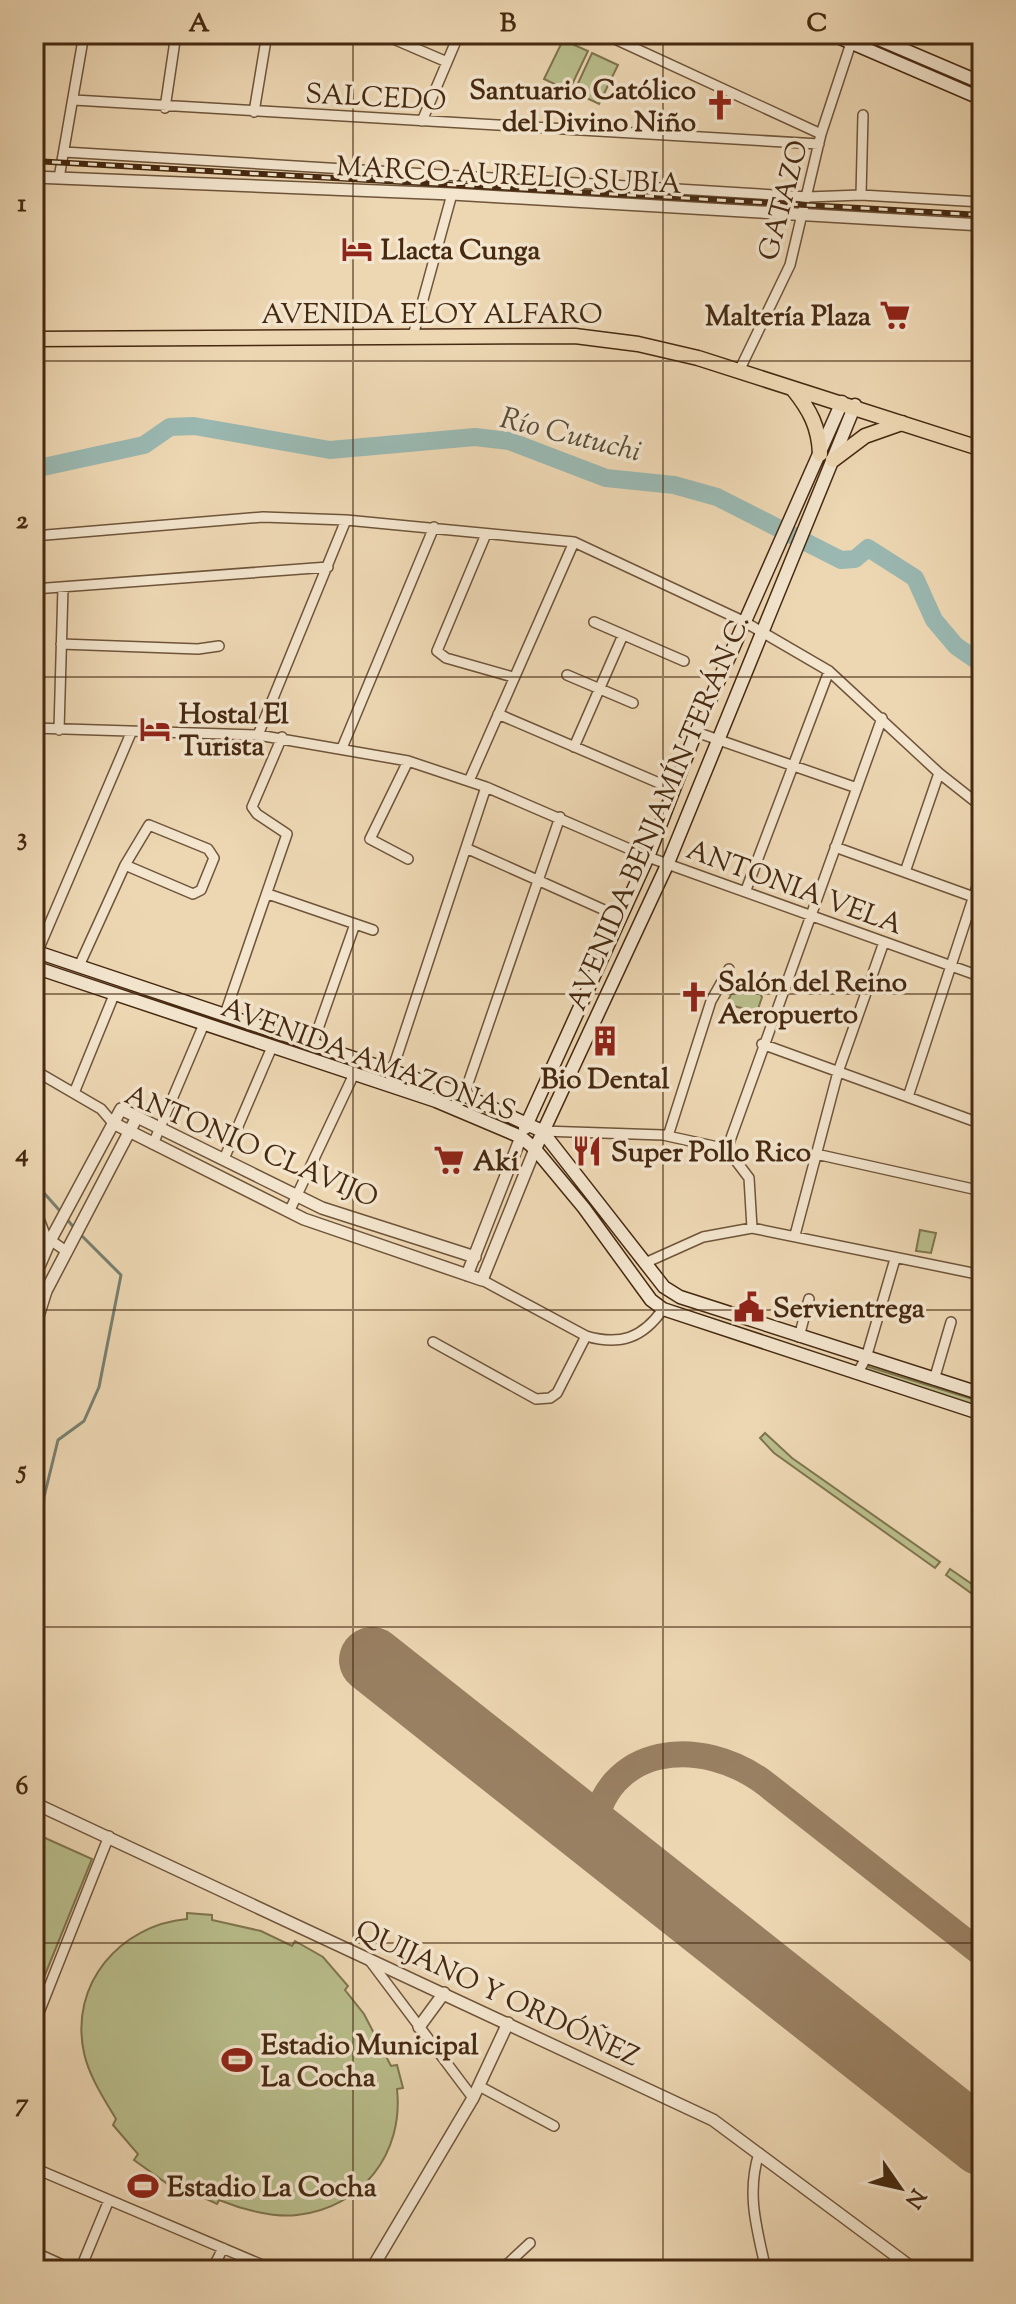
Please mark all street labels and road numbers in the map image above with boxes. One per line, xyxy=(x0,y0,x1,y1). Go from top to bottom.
street label: SALCEDO xyxy=(304,75,447,123)
street label: GATAZO xyxy=(750,136,820,265)
street label: MARCO AURELIO SUBIA xyxy=(335,148,683,206)
street label: AVENIDA ELOY ALFARO xyxy=(261,296,603,336)
street label: AVENIDA BENJAMÍN TERÁN C. xyxy=(558,609,761,1017)
street label: ANTONIA VELA xyxy=(680,831,908,947)
street label: AVENIDA AMAZONAS xyxy=(215,989,521,1133)
street label: ANTONIO CLAVIJO xyxy=(118,1076,384,1219)
street label: QUIJANO Y ORDÓÑEZ xyxy=(348,1911,645,2078)

